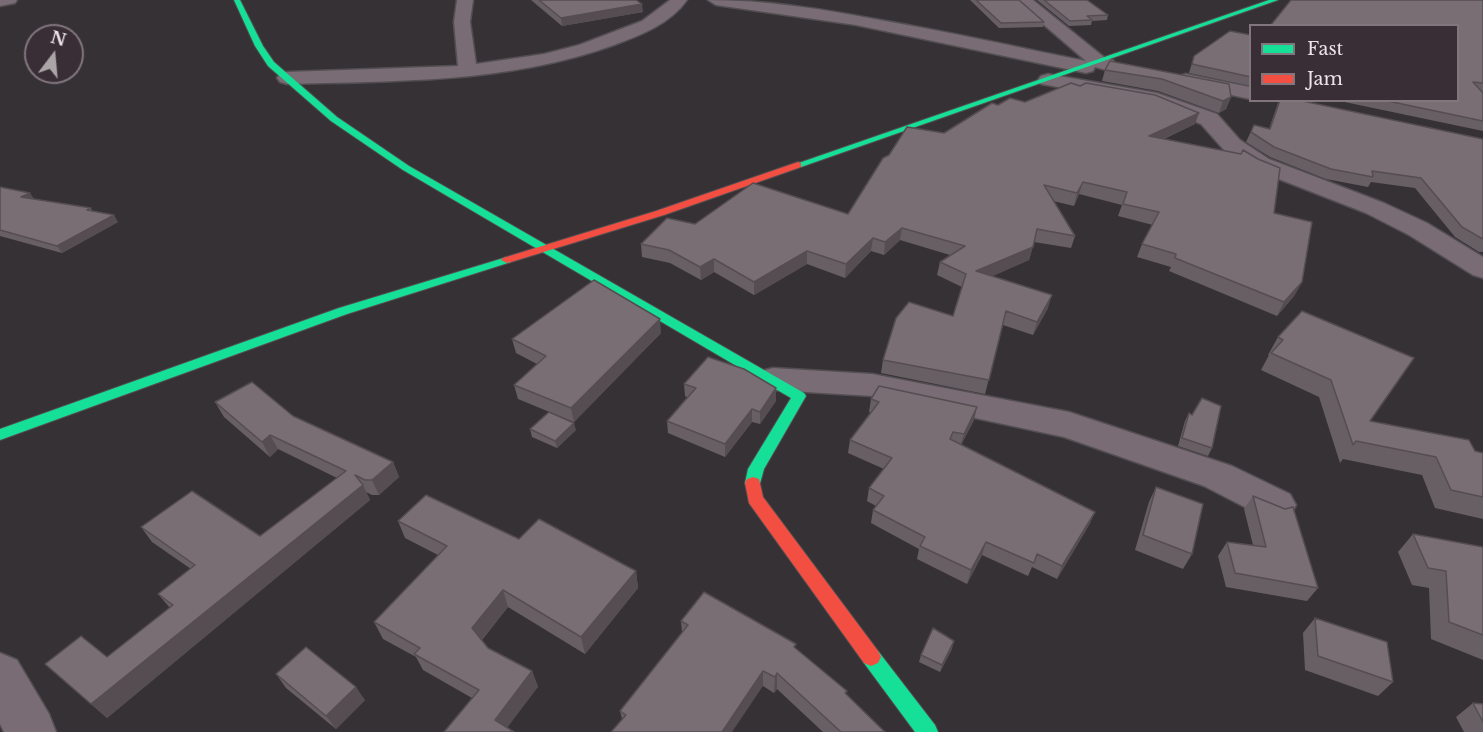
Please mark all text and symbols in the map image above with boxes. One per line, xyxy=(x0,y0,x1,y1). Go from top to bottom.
north arrow xyxy=(24,24,84,84)
legend xyxy=(1249,24,1459,102)
text: N xyxy=(48,27,68,50)
text: Fast xyxy=(1307,38,1343,60)
text: Jam xyxy=(1307,68,1343,90)

